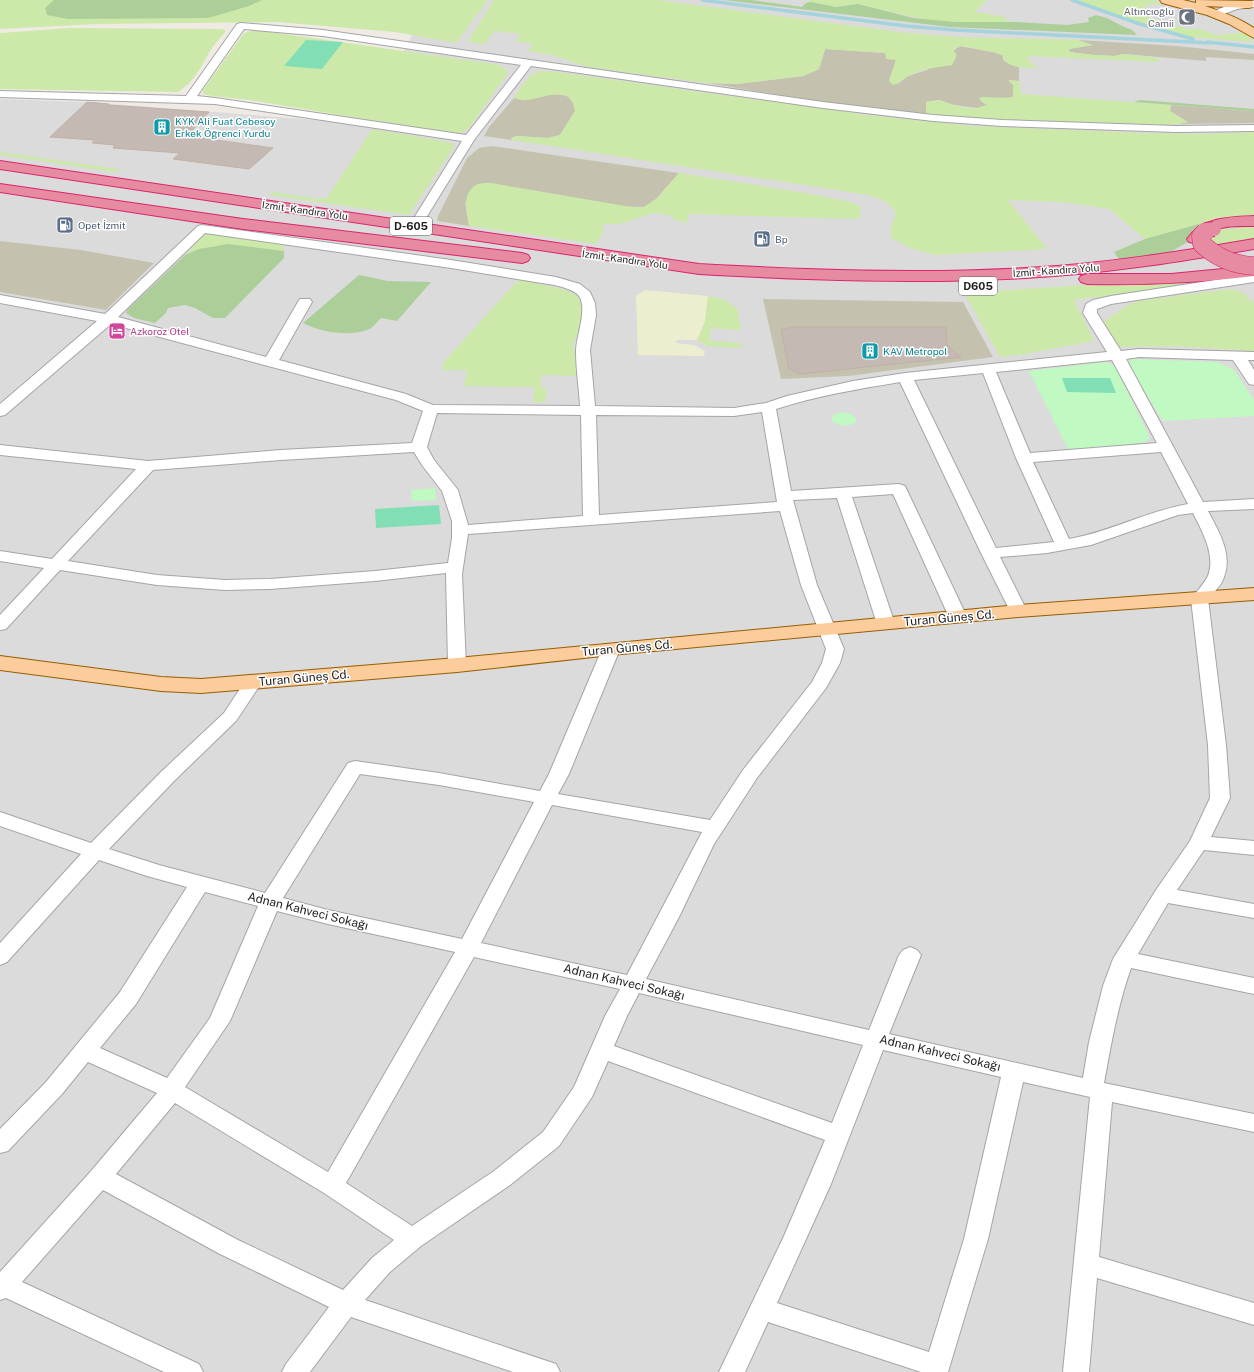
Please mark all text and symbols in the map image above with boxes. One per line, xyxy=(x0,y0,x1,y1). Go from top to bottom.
place label: Altıncıoğlu Camii xyxy=(1124,5,1174,29)
mosque icon: Altıncıoğlu Camii xyxy=(1177,7,1197,27)
place label: KYK Ali Fuat Cebesoy Erkek Öğrenci Yurdu xyxy=(175,115,276,139)
building icon: KYK Ali Fuat Cebesoy Erkek Öğrenci Yurdu xyxy=(152,117,172,137)
street label: İzmit - Kandıra Yolu xyxy=(261,198,349,222)
fuel station icon: Opet İzmit xyxy=(55,215,75,235)
road number: D-605 xyxy=(390,217,432,235)
place label: Opet İzmit xyxy=(78,219,126,231)
fuel station icon: Bp xyxy=(752,229,772,249)
place label: Bp xyxy=(775,233,788,245)
street label: İzmit - Kandıra Yolu xyxy=(581,247,669,271)
street label: İzmit - Kandıra Yolu xyxy=(1012,261,1100,279)
road number: D605 xyxy=(959,277,997,295)
hotel icon: Azkoroz Otel xyxy=(107,321,127,341)
place label: Azkoroz Otel xyxy=(130,325,189,337)
building icon: KAV Metropol xyxy=(860,341,880,361)
place label: KAV Metropol xyxy=(883,345,947,357)
street label: Turan Güneş Cd. xyxy=(903,607,995,629)
street label: Turan Güneş Cd. xyxy=(581,637,673,659)
street label: Turan Güneş Cd. xyxy=(258,667,350,689)
street label: Adnan Kahveci Sokağı xyxy=(246,889,370,933)
street label: Adnan Kahveci Sokağı xyxy=(562,961,686,1003)
street label: Adnan Kahveci Sokağı xyxy=(878,1032,1002,1074)

